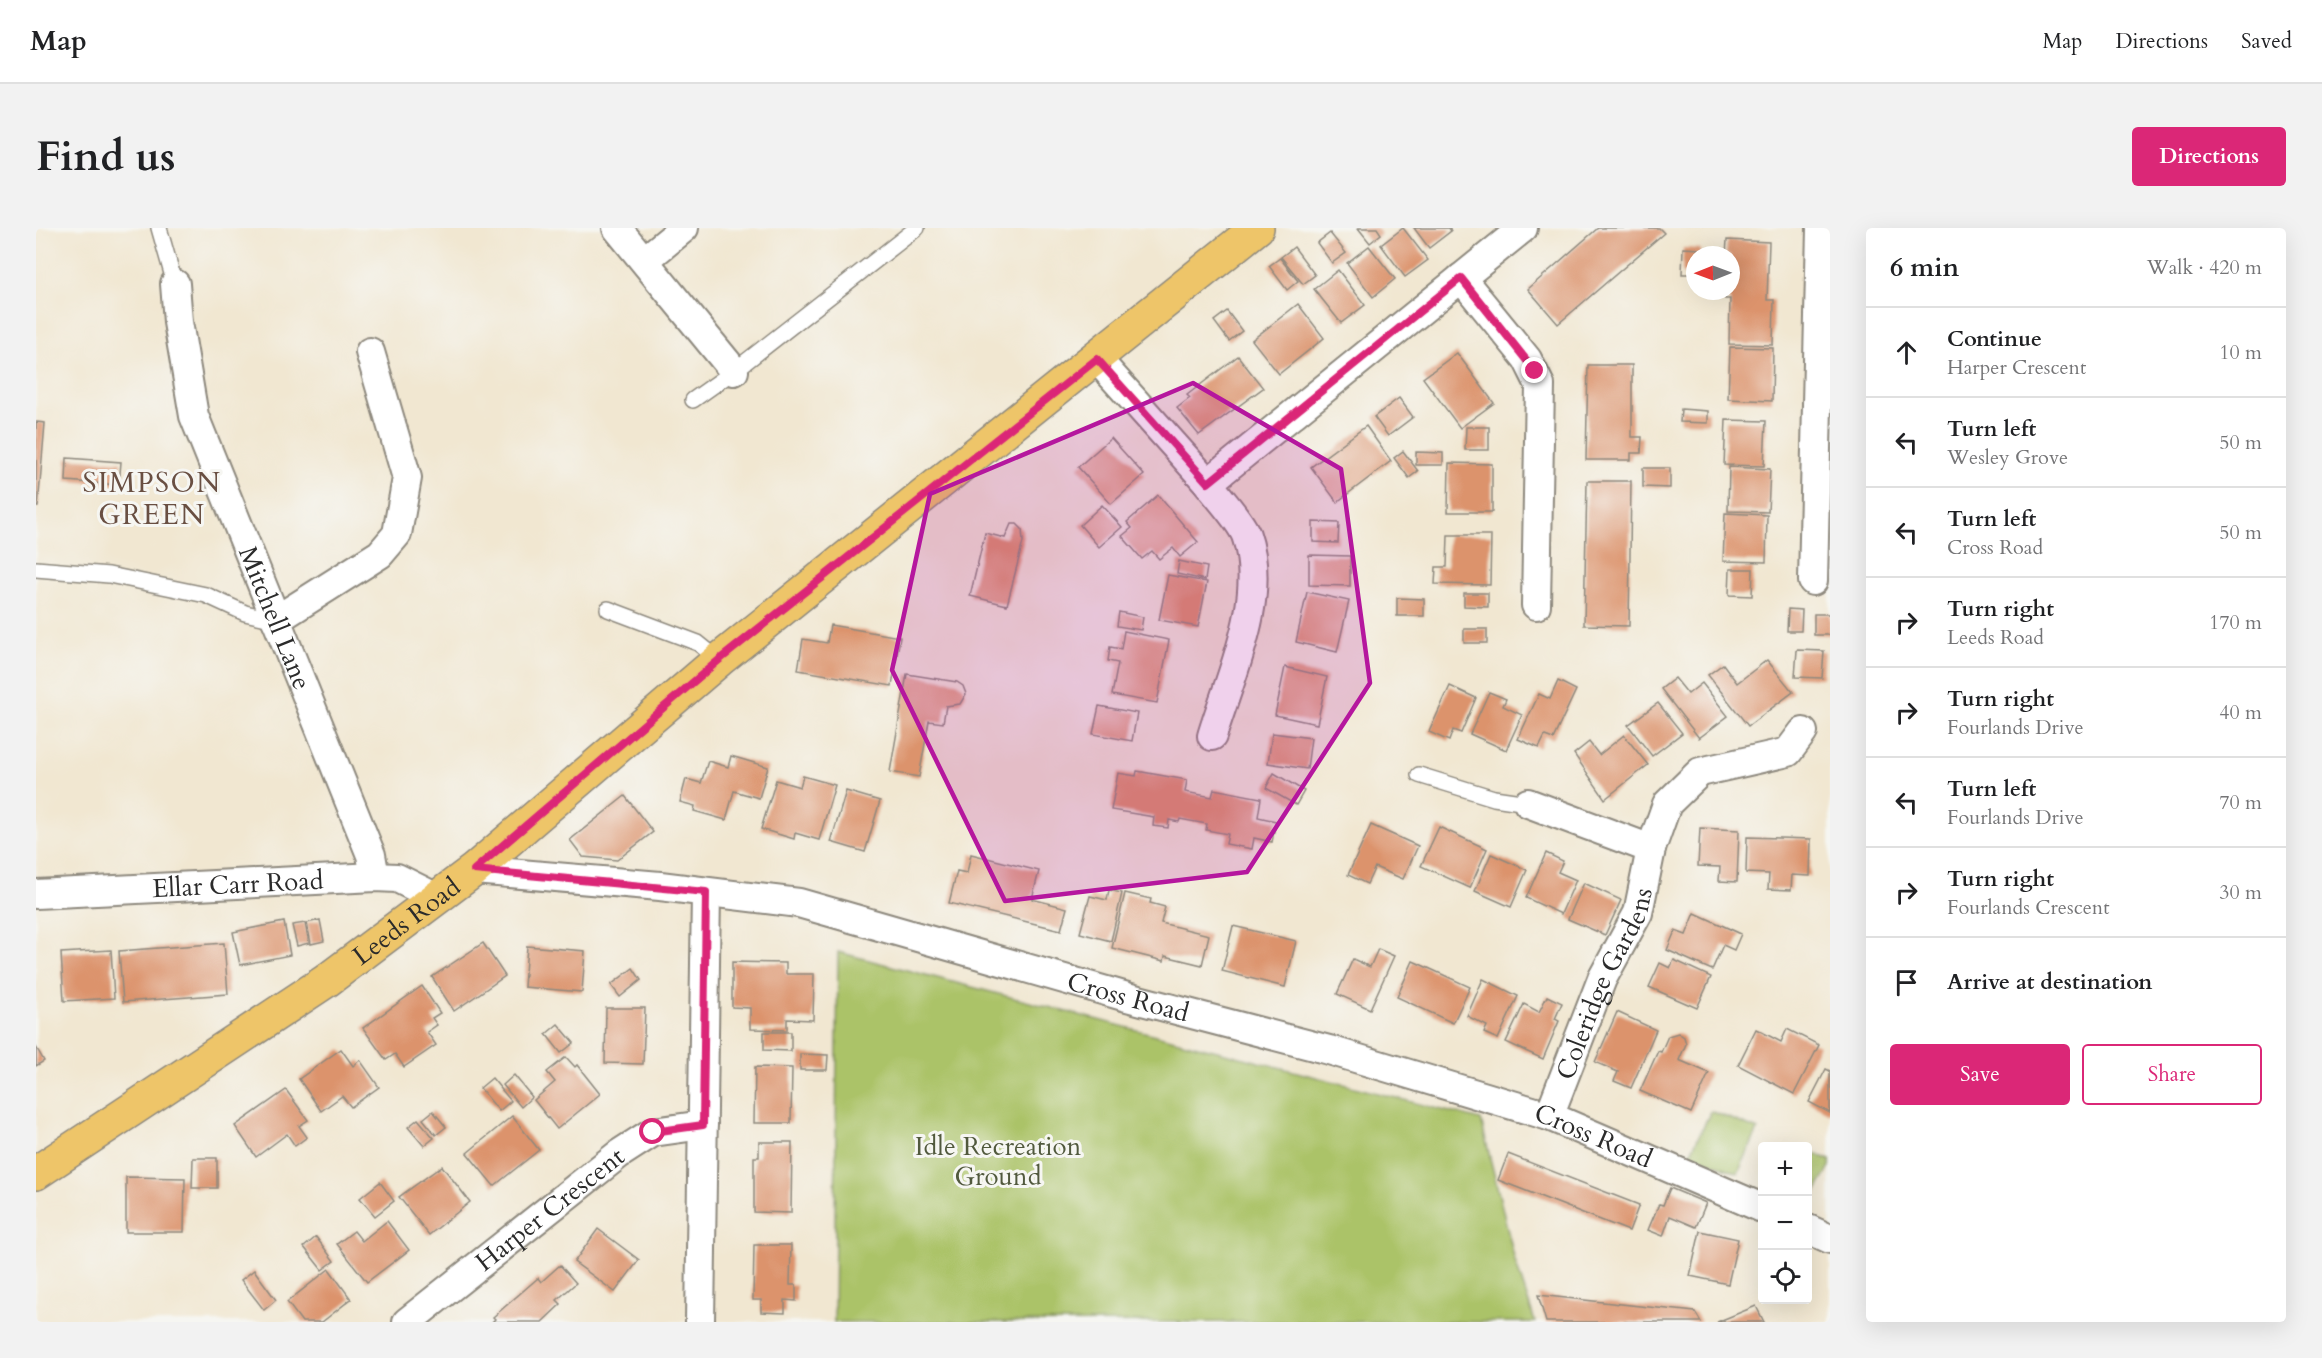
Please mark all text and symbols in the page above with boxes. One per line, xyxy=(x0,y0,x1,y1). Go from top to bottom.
text: Map xyxy=(30,22,87,60)
text: Map xyxy=(2042,27,2082,56)
text: Directions xyxy=(2115,27,2208,56)
text: Saved xyxy=(2241,27,2292,56)
button: Directions xyxy=(2132,127,2286,186)
text: Find us xyxy=(36,128,176,185)
north arrow xyxy=(1686,246,1740,300)
text: 6 min xyxy=(1890,250,1959,285)
text: Walk · 420 m xyxy=(2147,254,2262,281)
text: Continue xyxy=(1947,324,2042,354)
icon: ahead xyxy=(1890,336,1923,369)
text: 10 m xyxy=(2219,339,2262,366)
text: Harper Crescent xyxy=(1947,354,2086,381)
route end xyxy=(1521,357,1547,383)
text: Turn left xyxy=(1947,414,2036,444)
icon: left xyxy=(1890,426,1923,459)
text: 50 m xyxy=(2219,429,2262,456)
text: Wesley Grove xyxy=(1947,444,2068,471)
district label: SIMPSON GREEN xyxy=(82,464,222,534)
text: Turn left xyxy=(1947,504,2036,534)
icon: left xyxy=(1890,516,1923,549)
text: 50 m xyxy=(2219,519,2262,546)
text: Cross Road xyxy=(1947,534,2043,561)
street label: Mitchell Lane xyxy=(231,541,320,695)
text: Turn right xyxy=(1947,594,2054,624)
icon: right xyxy=(1890,606,1923,639)
text: 170 m xyxy=(2209,609,2262,636)
text: Leeds Road xyxy=(1947,624,2044,651)
text: Turn right xyxy=(1947,684,2054,714)
icon: right xyxy=(1890,696,1923,729)
text: 40 m xyxy=(2219,699,2262,726)
text: Fourlands Drive xyxy=(1947,714,2084,741)
text: Turn left xyxy=(1947,774,2036,804)
icon: left xyxy=(1890,786,1923,819)
text: 70 m xyxy=(2219,789,2262,816)
text: Fourlands Drive xyxy=(1947,804,2084,831)
street label: Ellar Carr Road xyxy=(151,862,324,906)
text: Turn right xyxy=(1947,864,2054,894)
street label: Leeds Road xyxy=(345,869,467,973)
icon: right xyxy=(1890,876,1923,909)
text: 30 m xyxy=(2219,879,2262,906)
street label: Coleridge Gardens xyxy=(1547,885,1660,1084)
text: Fourlands Crescent xyxy=(1947,894,2110,921)
street label: Cross Road xyxy=(1063,963,1193,1030)
icon: arrive xyxy=(1890,966,1923,999)
text: Arrive at destination xyxy=(1947,967,2152,997)
button: Save xyxy=(1890,1044,2070,1105)
button: Share xyxy=(2082,1044,2262,1105)
street label: Cross Road xyxy=(1531,1095,1658,1176)
route start xyxy=(639,1118,665,1144)
park label: Idle Recreation Ground xyxy=(915,1129,1082,1194)
street label: Harper Crescent xyxy=(468,1139,632,1279)
map controls xyxy=(1758,1142,1812,1304)
button: + xyxy=(1758,1142,1812,1196)
button: − xyxy=(1758,1196,1812,1250)
button: locate xyxy=(1758,1250,1812,1304)

